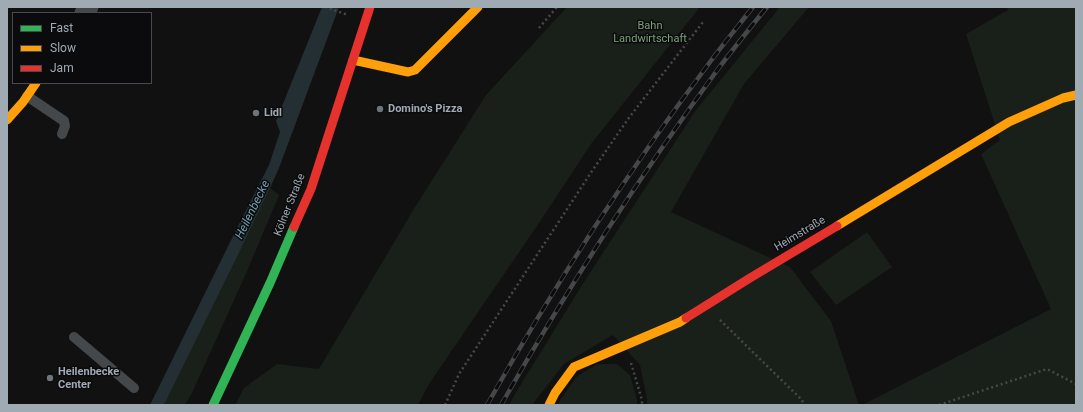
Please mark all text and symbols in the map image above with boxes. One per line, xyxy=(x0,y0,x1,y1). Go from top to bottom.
legend xyxy=(12,12,152,84)
park label: Bahn Landwirtschaft xyxy=(613,19,687,45)
text: Fast xyxy=(50,21,73,35)
text: Slow xyxy=(50,41,76,55)
text: Jam xyxy=(50,61,74,75)
place label: Domino's Pizza xyxy=(388,102,462,116)
marker: Domino's Pizza xyxy=(375,104,385,114)
place label: Lidl xyxy=(264,106,282,120)
marker: Lidl xyxy=(251,108,261,118)
street label: Kölner Straße xyxy=(272,172,308,238)
water label: Heilenbecke xyxy=(233,178,273,242)
street label: Heimstraße xyxy=(772,214,828,254)
place label: Heilenbecke Center xyxy=(58,365,119,391)
marker: Heilenbecke Center xyxy=(45,373,55,383)

